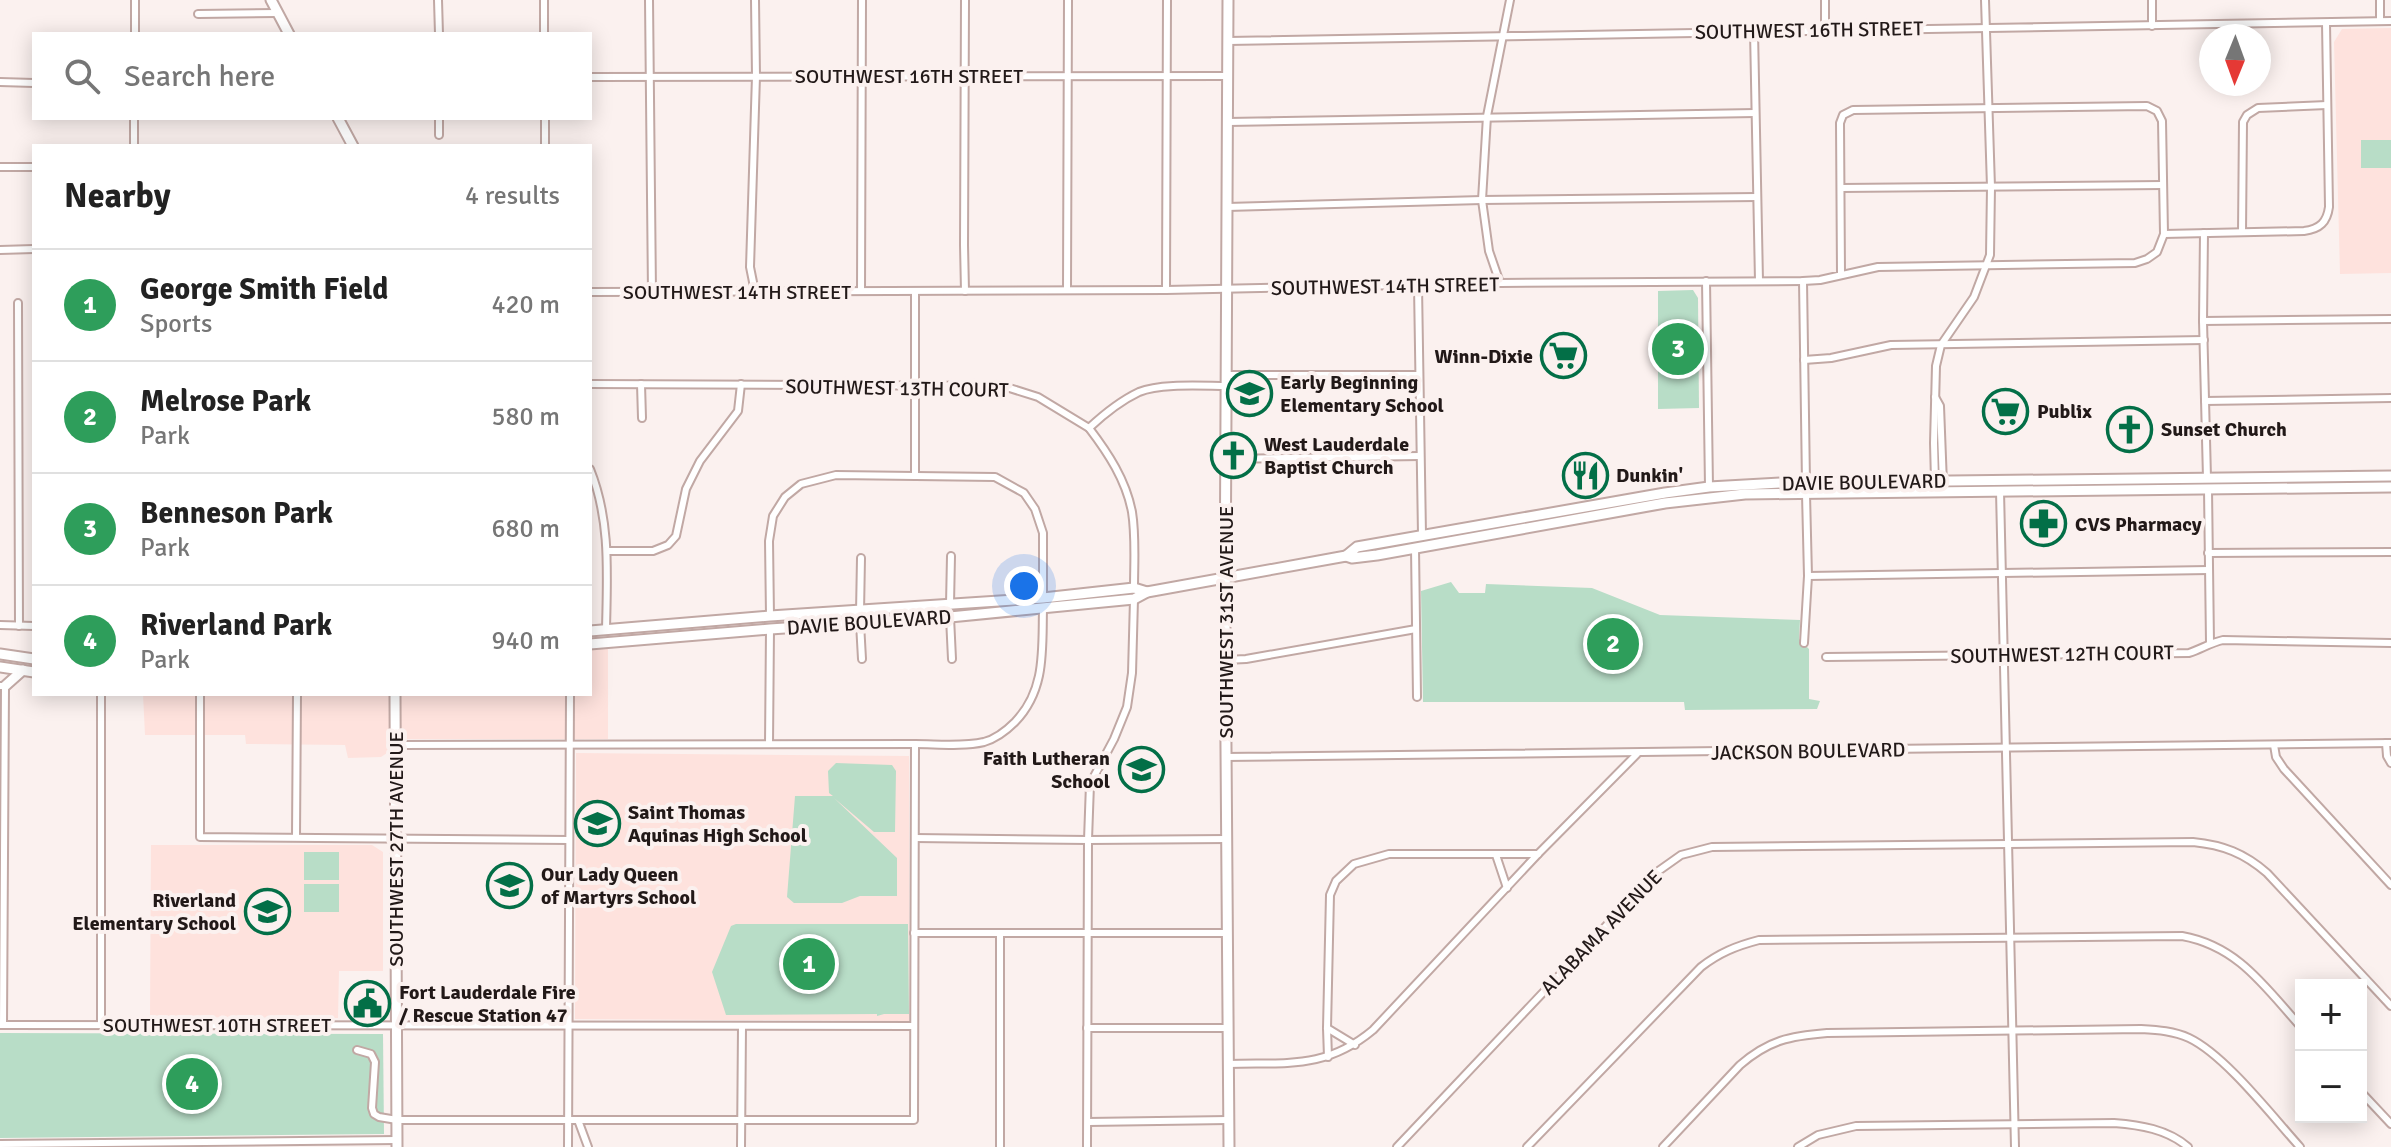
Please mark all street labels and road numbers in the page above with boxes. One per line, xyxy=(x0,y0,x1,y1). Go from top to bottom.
street label: SOUTHWEST 16TH STREET xyxy=(1695,16,1924,45)
street label: SOUTHWEST 16TH STREET xyxy=(795,64,1023,89)
street label: SOUTHWEST 14TH STREET xyxy=(1271,272,1500,301)
street label: SOUTHWEST 14TH STREET xyxy=(623,280,851,305)
street label: SOUTHWEST 13TH COURT xyxy=(785,374,1009,403)
street label: DAVIE BOULEVARD xyxy=(1781,469,1947,496)
street label: SOUTHWEST 31ST AVENUE xyxy=(1214,506,1239,738)
street label: DAVIE BOULEVARD xyxy=(786,604,952,641)
street label: SOUTHWEST 12TH COURT xyxy=(1950,640,2174,669)
street label: SOUTHWEST 27TH AVENUE xyxy=(384,731,409,967)
street label: JACKSON BOULEVARD xyxy=(1711,737,1905,766)
street label: ALABAMA AVENUE xyxy=(1535,865,1667,1000)
street label: SOUTHWEST 10TH STREET xyxy=(103,1013,331,1038)

